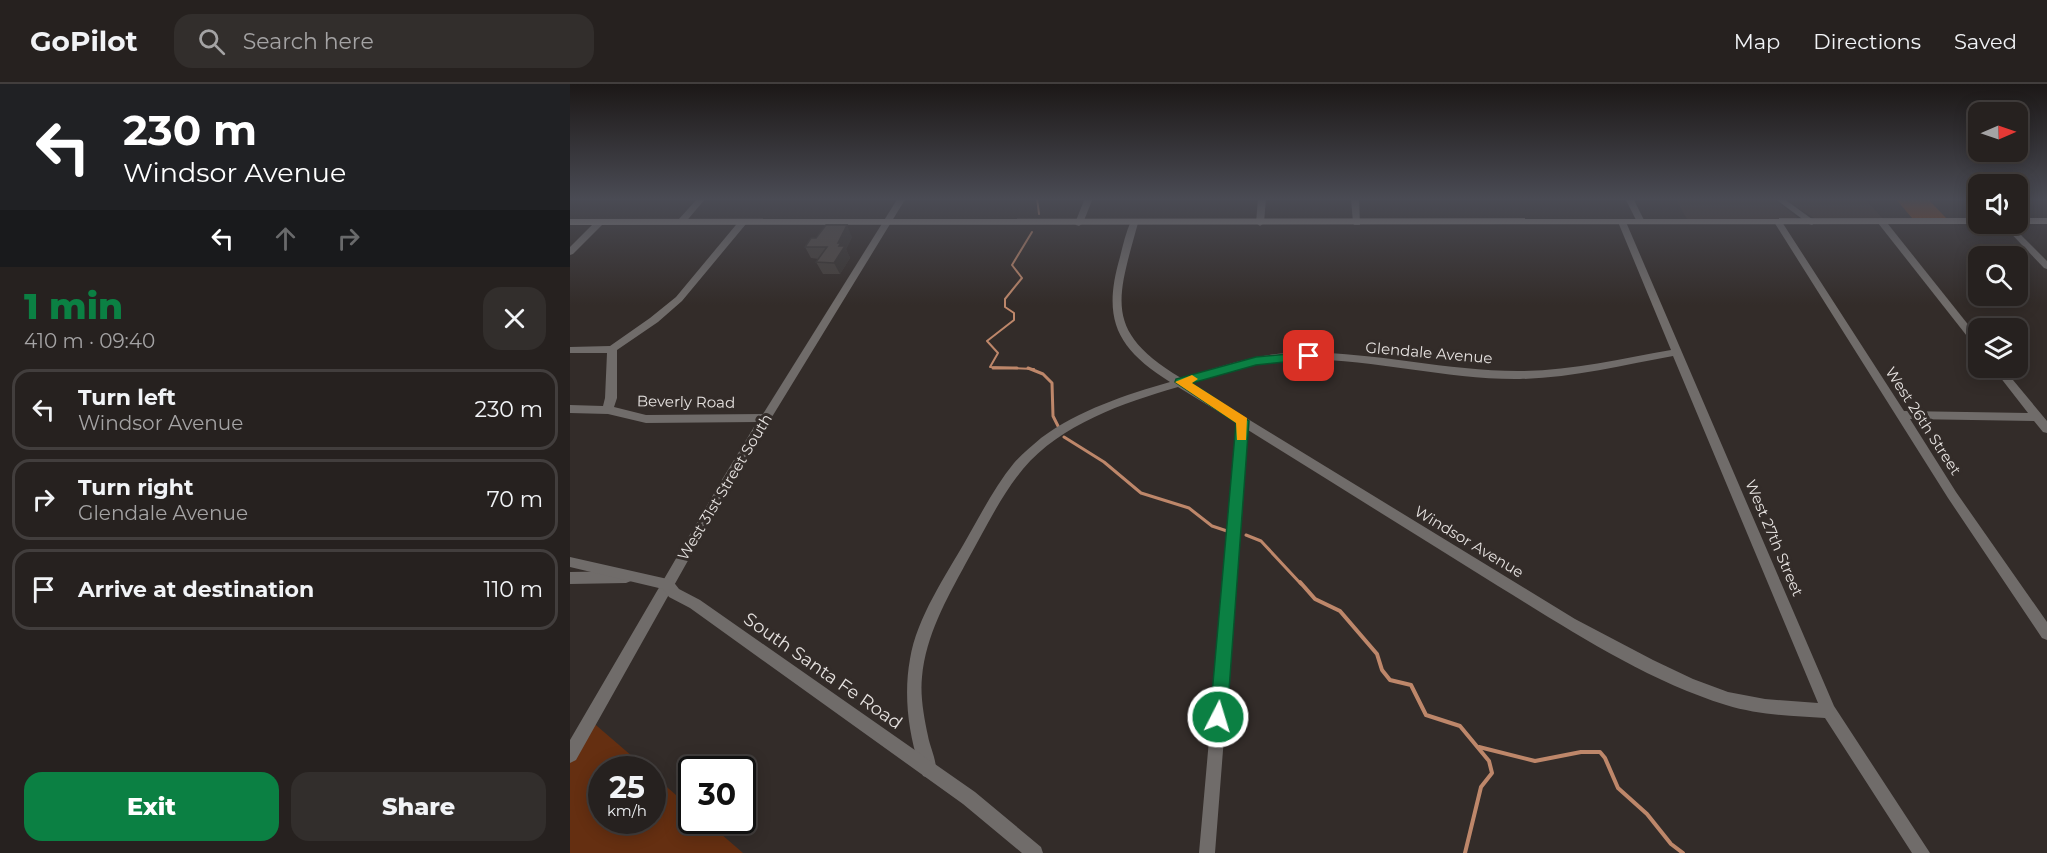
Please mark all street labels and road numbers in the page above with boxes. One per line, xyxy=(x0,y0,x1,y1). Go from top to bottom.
street label: Glendale Avenue xyxy=(1365,337,1493,368)
street label: West 26th Street xyxy=(1881,363,1966,478)
street label: Beverly Road xyxy=(637,391,735,412)
street label: West 31st Street South xyxy=(673,410,776,564)
street label: West 27th Street xyxy=(1741,477,1808,599)
street label: Windsor Avenue xyxy=(1411,501,1527,582)
street label: South Santa Fe Road xyxy=(739,608,907,734)

